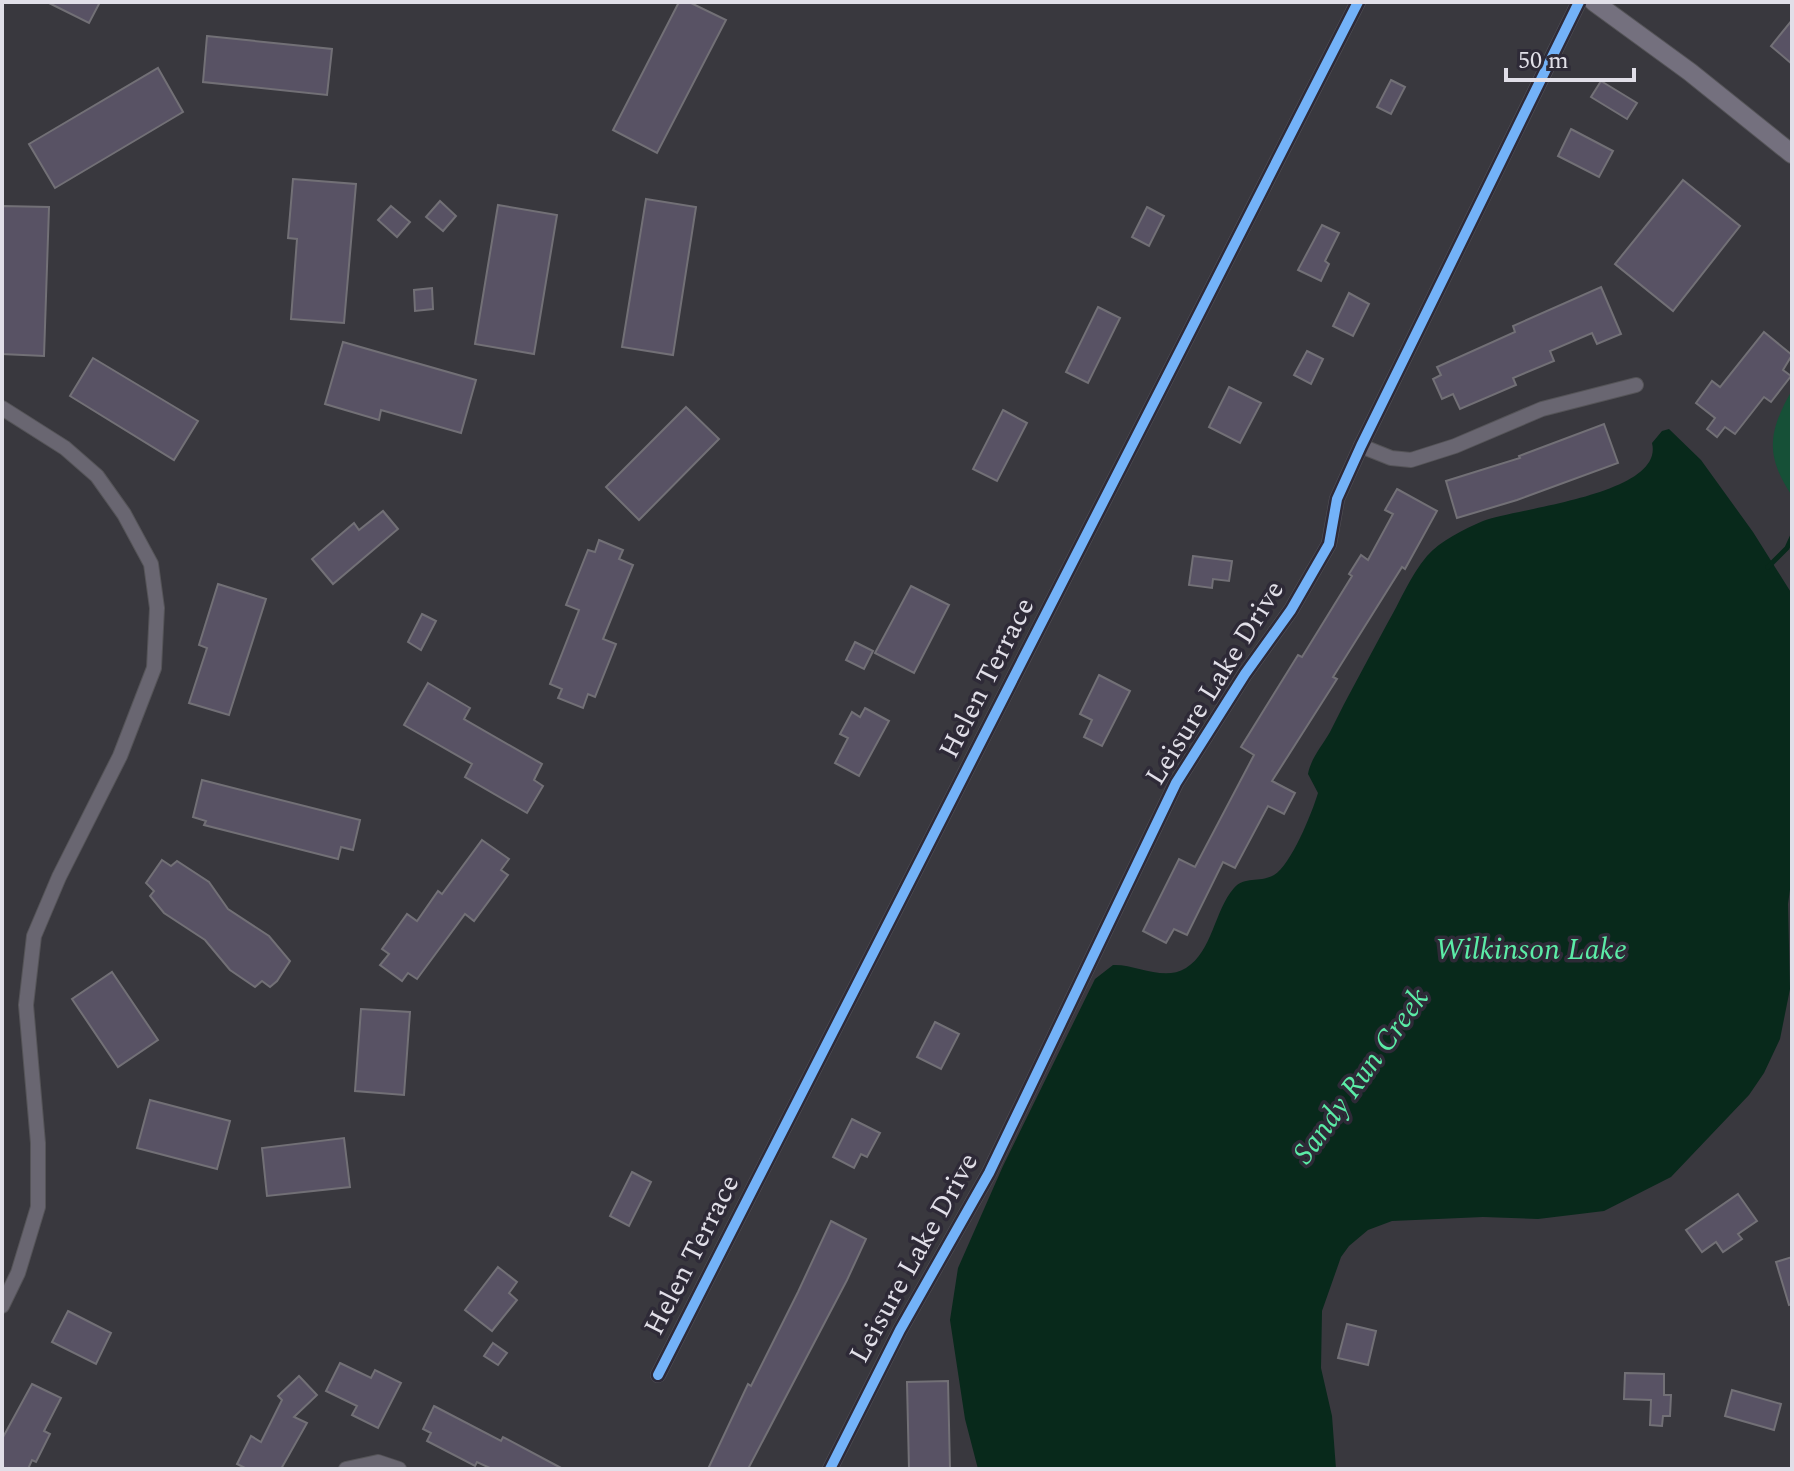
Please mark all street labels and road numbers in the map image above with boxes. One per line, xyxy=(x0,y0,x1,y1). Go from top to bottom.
street label: Leisure Lake Drive xyxy=(1135,572,1295,794)
street label: Helen Terrace xyxy=(928,590,1046,766)
street label: Leisure Lake Drive xyxy=(838,1145,990,1371)
street label: Helen Terrace xyxy=(633,1167,751,1343)

